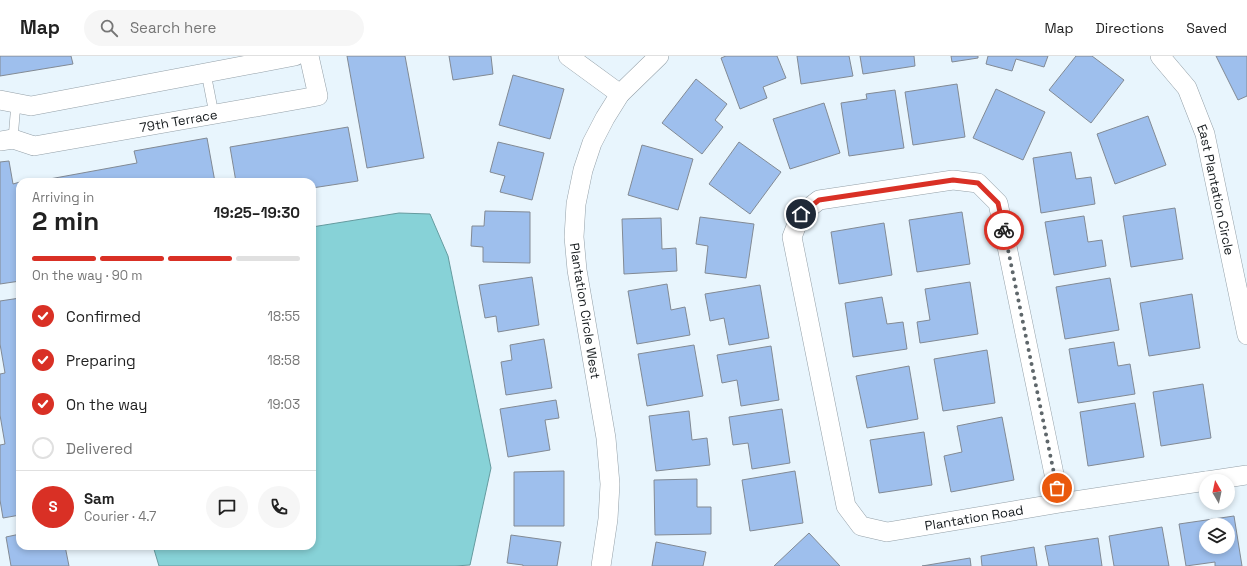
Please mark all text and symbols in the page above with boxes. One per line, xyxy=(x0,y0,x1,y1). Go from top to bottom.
search box xyxy=(84,10,364,46)
text: Map xyxy=(20,15,60,40)
icon: search xyxy=(98,17,120,39)
text: Search here xyxy=(130,18,216,37)
text: Map xyxy=(1044,19,1074,37)
text: Directions xyxy=(1096,19,1164,37)
text: Saved xyxy=(1186,19,1227,37)
street label: 79th Terrace xyxy=(138,105,219,136)
street label: East Plantation Circle xyxy=(1193,122,1239,257)
text: Arriving in xyxy=(32,189,94,206)
pin xyxy=(784,197,818,231)
text: 19:25–19:30 xyxy=(213,203,300,222)
icon: home xyxy=(790,203,812,225)
text: 2 min xyxy=(32,204,99,238)
courier xyxy=(984,210,1024,250)
icon: bike xyxy=(993,219,1015,241)
street label: Plantation Circle West xyxy=(566,242,604,380)
text: On the way · 90 m xyxy=(32,267,143,284)
icon: check xyxy=(32,305,54,327)
text: Confirmed xyxy=(66,307,141,326)
text: 18:55 xyxy=(268,308,300,325)
icon: check xyxy=(32,349,54,371)
text: Preparing xyxy=(66,351,136,370)
text: 18:58 xyxy=(267,352,300,369)
icon: check xyxy=(32,393,54,415)
text: On the way xyxy=(66,395,147,414)
text: 19:03 xyxy=(267,396,300,413)
text: Delivered xyxy=(66,439,133,458)
pin xyxy=(1040,471,1074,505)
north arrow xyxy=(1199,474,1235,510)
map controls xyxy=(1199,474,1235,554)
icon: bag xyxy=(1046,477,1068,499)
button: chat xyxy=(206,486,248,528)
button: phone xyxy=(258,486,300,528)
text: Sam xyxy=(84,489,115,508)
text: S xyxy=(48,497,58,516)
street label: Plantation Road xyxy=(923,501,1025,534)
text: Courier · 4.7 xyxy=(84,508,156,525)
button: layers xyxy=(1199,518,1235,554)

